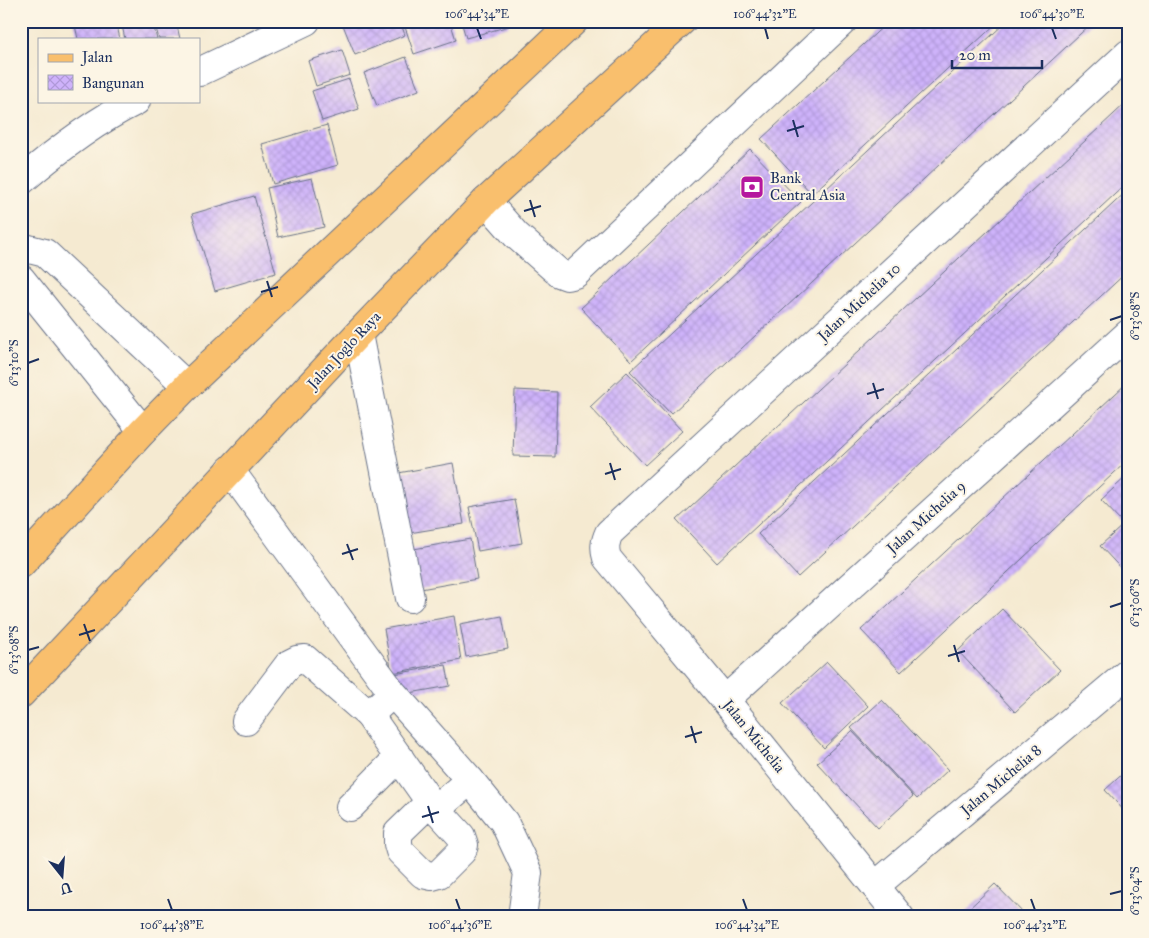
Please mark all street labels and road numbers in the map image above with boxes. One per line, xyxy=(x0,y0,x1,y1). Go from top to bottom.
street label: Jalan Michelia 10 xyxy=(812,259,905,347)
street label: Jalan Joglo Raya xyxy=(302,307,386,395)
street label: Jalan Michelia 9 xyxy=(881,477,970,559)
street label: Jalan Michelia xyxy=(717,694,789,777)
street label: Jalan Michelia 8 xyxy=(955,741,1046,821)

